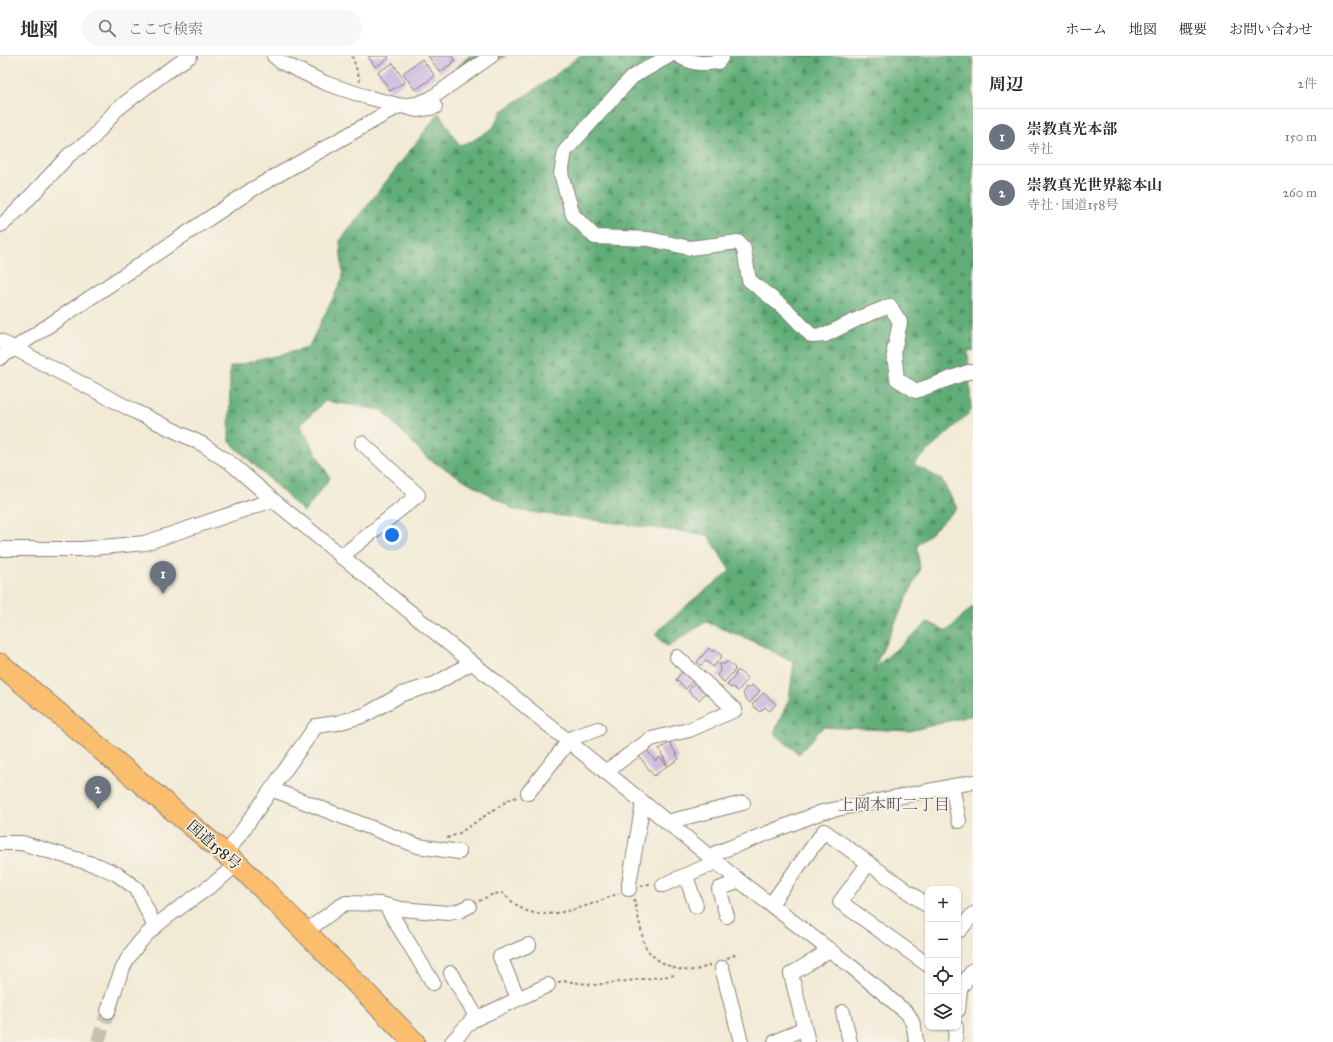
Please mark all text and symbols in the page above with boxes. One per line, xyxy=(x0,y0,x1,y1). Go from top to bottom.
search box xyxy=(82,10,362,46)
icon: search xyxy=(96,17,118,39)
text: 地図 xyxy=(20,18,58,41)
text: ここで検索 xyxy=(128,20,203,38)
text: ホーム xyxy=(1065,21,1107,38)
text: 地図 xyxy=(1129,21,1157,38)
text: 概要 xyxy=(1179,21,1207,38)
text: お問い合わせ xyxy=(1229,21,1313,38)
text: 周辺 xyxy=(989,74,1023,95)
text: 2件 xyxy=(1298,76,1317,92)
text: 崇教真光本部 xyxy=(1027,120,1117,138)
text: 1 xyxy=(999,129,1005,145)
text: 150 m xyxy=(1285,129,1317,145)
text: 寺社 xyxy=(1027,141,1053,157)
text: 崇教真光世界総本山 xyxy=(1027,176,1162,194)
text: 2 xyxy=(999,185,1005,201)
text: 260 m xyxy=(1283,185,1317,201)
text: 寺社 · 国道158号 xyxy=(1027,197,1118,213)
your location xyxy=(382,525,402,545)
pin: 1 xyxy=(150,561,176,594)
pin: 2 xyxy=(85,776,111,809)
district label: 上岡本町二丁目 xyxy=(838,795,950,814)
street label: 国道158号 xyxy=(183,817,245,873)
map controls xyxy=(925,886,961,1030)
button: + xyxy=(925,886,961,922)
button: − xyxy=(925,922,961,958)
button: locate xyxy=(925,958,961,994)
button: layers xyxy=(925,994,961,1030)

